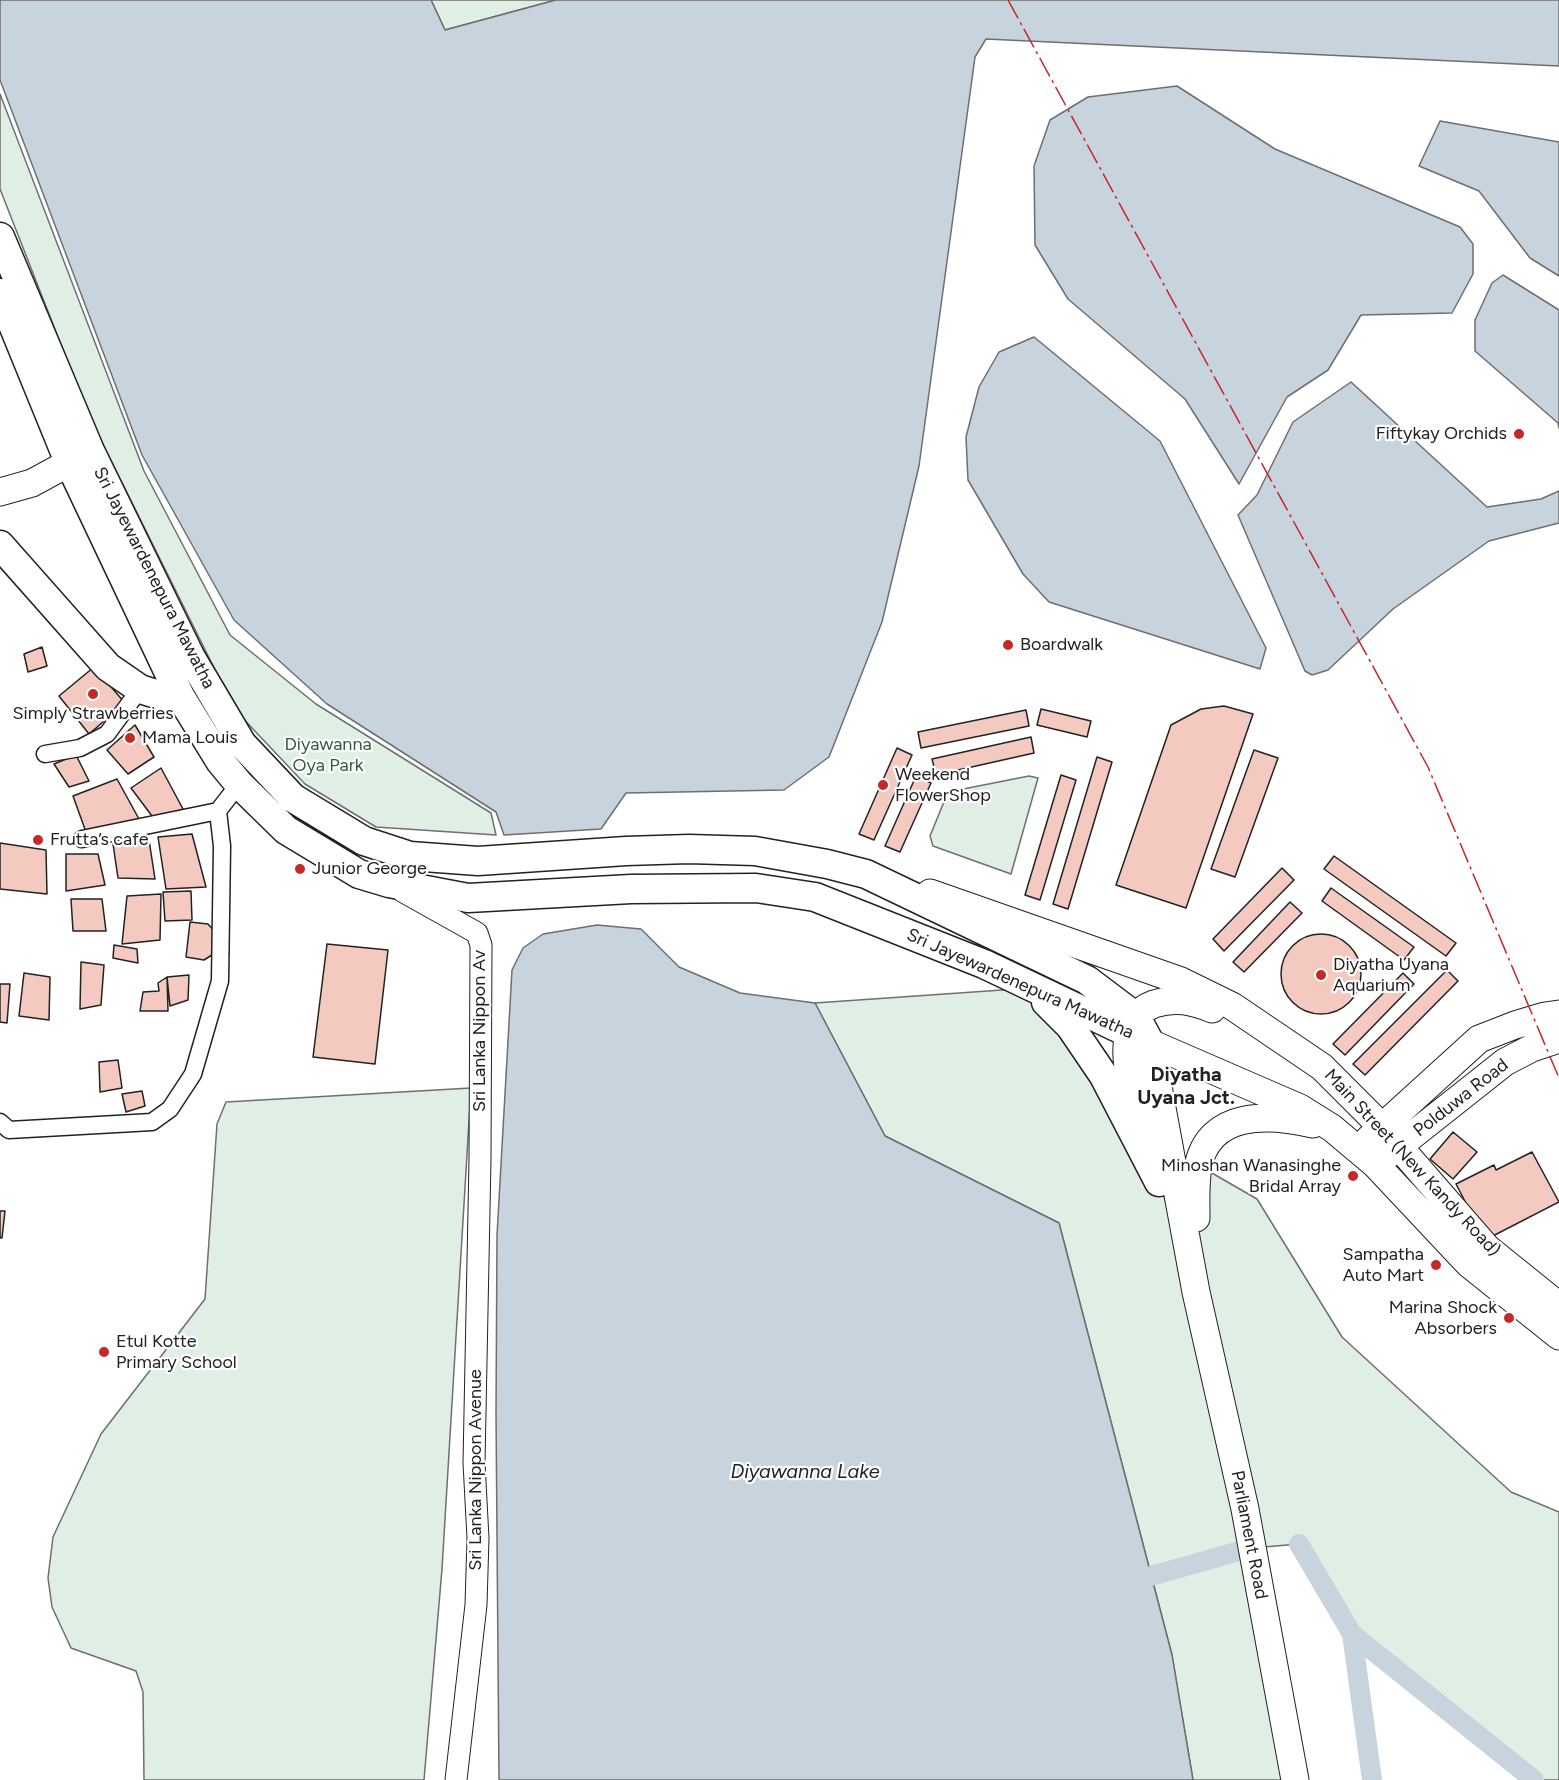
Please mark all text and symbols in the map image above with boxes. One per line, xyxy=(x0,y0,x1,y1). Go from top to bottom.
place label: Fiftykay Orchids xyxy=(1376,423,1507,445)
marker: Fiftykay Orchids xyxy=(1512,427,1526,441)
street label: Sri Jayewardenepura Mawatha xyxy=(89,463,219,693)
place label: Boardwalk xyxy=(1020,634,1103,656)
marker: Boardwalk xyxy=(1001,638,1015,652)
marker: Simply Strawberries xyxy=(86,687,100,701)
place label: Simply Strawberries xyxy=(12,703,174,725)
place label: Mama Louis xyxy=(142,727,238,749)
marker: Mama Louis xyxy=(123,731,137,745)
park label: Diyawanna Oya Park xyxy=(284,734,372,777)
place label: Weekend FlowerShop xyxy=(895,764,991,806)
marker: Weekend FlowerShop xyxy=(876,778,890,792)
place label: Frutta’s cafe xyxy=(50,829,149,851)
marker: Frutta’s cafe xyxy=(31,833,45,847)
place label: Junior George xyxy=(312,858,427,880)
marker: Junior George xyxy=(293,862,307,876)
street label: Sri Jayewardenepura Mawatha xyxy=(903,924,1137,1044)
street label: Sri Lanka Nippon Av xyxy=(469,950,491,1112)
place label: Diyatha Uyana Aquarium xyxy=(1333,954,1449,996)
marker: Diyatha Uyana Aquarium xyxy=(1314,968,1328,982)
street label: Polduwa Road xyxy=(1409,1054,1513,1142)
district label: Diyatha Uyana Jct. xyxy=(1137,1063,1235,1110)
street label: Main Street (New Kandy Road) xyxy=(1319,1065,1505,1261)
place label: Minoshan Wanasinghe Bridal Array xyxy=(1161,1155,1341,1198)
marker: Minoshan Wanasinghe Bridal Array xyxy=(1346,1169,1360,1183)
place label: Sampatha Auto Mart xyxy=(1343,1244,1424,1286)
marker: Sampatha Auto Mart xyxy=(1429,1258,1443,1272)
place label: Marina Shock Absorbers xyxy=(1389,1297,1497,1340)
marker: Marina Shock Absorbers xyxy=(1502,1311,1516,1325)
place label: Etul Kotte Primary School xyxy=(116,1331,237,1374)
marker: Etul Kotte Primary School xyxy=(97,1345,111,1359)
street label: Sri Lanka Nippon Avenue xyxy=(465,1369,487,1571)
water label: Diyawanna Lake xyxy=(730,1460,880,1484)
street label: Parliament Road xyxy=(1226,1469,1272,1601)

